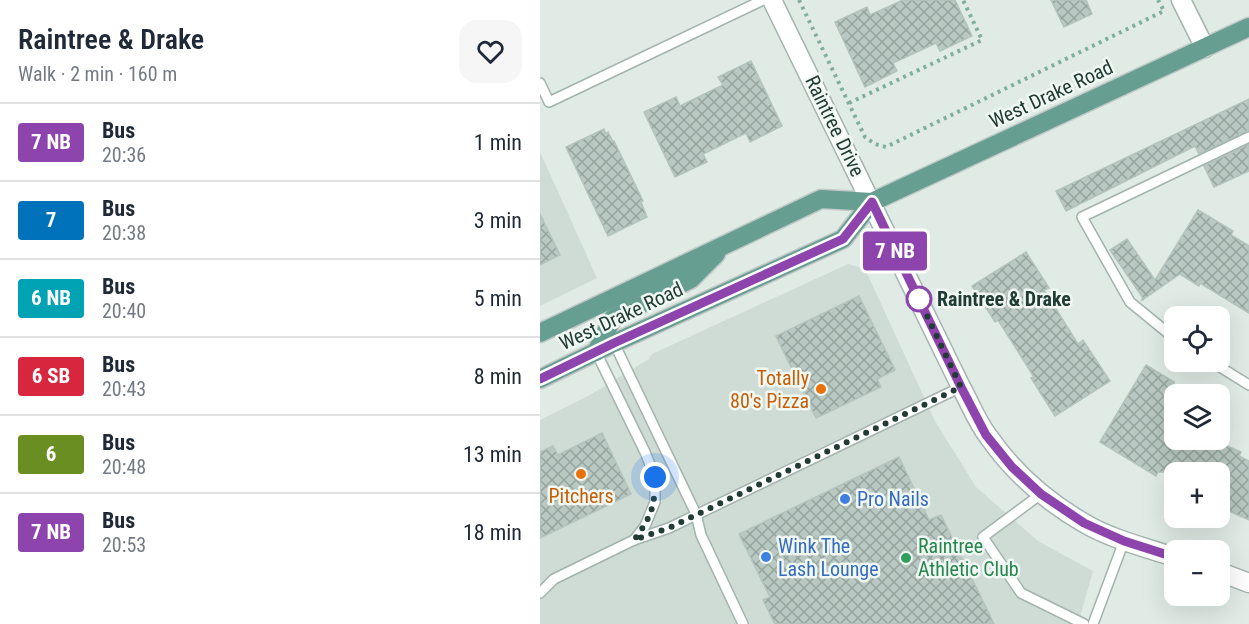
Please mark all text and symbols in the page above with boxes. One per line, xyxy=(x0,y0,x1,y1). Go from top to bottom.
button: heart xyxy=(459,20,522,83)
text: Raintree & Drake xyxy=(18,23,204,56)
street label: West Drake Road xyxy=(985,55,1117,133)
text: Walk · 2 min · 160 m xyxy=(18,62,177,86)
street label: Raintree Drive xyxy=(800,72,870,180)
text: Bus xyxy=(102,118,135,143)
text: 7 NB xyxy=(31,130,71,154)
text: 1 min xyxy=(474,130,522,155)
text: 20:36 xyxy=(102,143,146,167)
text: Bus xyxy=(102,196,135,221)
text: 7 xyxy=(46,208,56,232)
text: 3 min xyxy=(474,208,522,233)
text: 20:38 xyxy=(102,221,146,245)
line badge: 7 NB xyxy=(853,232,937,270)
text: 7 NB xyxy=(875,239,915,263)
text: Bus xyxy=(102,274,135,299)
street label: West Drake Road xyxy=(555,277,687,355)
text: 6 NB xyxy=(31,286,71,310)
text: 5 min xyxy=(474,286,522,311)
marker: Raintree & Drake xyxy=(906,286,932,312)
place label: Raintree & Drake xyxy=(937,287,1071,311)
text: 20:40 xyxy=(102,299,146,323)
map controls xyxy=(1164,306,1230,606)
button: locate xyxy=(1164,306,1230,372)
text: Bus xyxy=(102,352,135,377)
text: 6 SB xyxy=(32,364,70,388)
text: 8 min xyxy=(474,364,522,389)
place label: Totally 80's Pizza xyxy=(730,366,809,413)
text: 20:43 xyxy=(102,377,146,401)
marker: Totally 80's Pizza xyxy=(814,382,828,396)
button: layers xyxy=(1164,384,1230,450)
text: Bus xyxy=(102,430,135,455)
text: 6 xyxy=(46,442,56,466)
text: 13 min xyxy=(463,442,522,467)
text: 20:48 xyxy=(102,455,146,479)
your location xyxy=(640,462,670,492)
button: + xyxy=(1164,462,1230,528)
marker: Pitchers xyxy=(574,467,588,481)
place label: Pitchers xyxy=(548,484,614,508)
place label: Pro Nails xyxy=(857,487,929,511)
marker: Pro Nails xyxy=(838,492,852,506)
text: Bus xyxy=(102,508,135,533)
text: 7 NB xyxy=(31,520,71,544)
text: 18 min xyxy=(463,520,522,545)
text: 20:53 xyxy=(102,533,146,557)
place label: Wink The Lash Lounge xyxy=(778,534,879,581)
place label: Raintree Athletic Club xyxy=(918,534,1019,581)
button: − xyxy=(1164,540,1230,606)
marker: Wink The Lash Lounge xyxy=(759,550,773,564)
marker: Raintree Athletic Club xyxy=(899,551,913,565)

